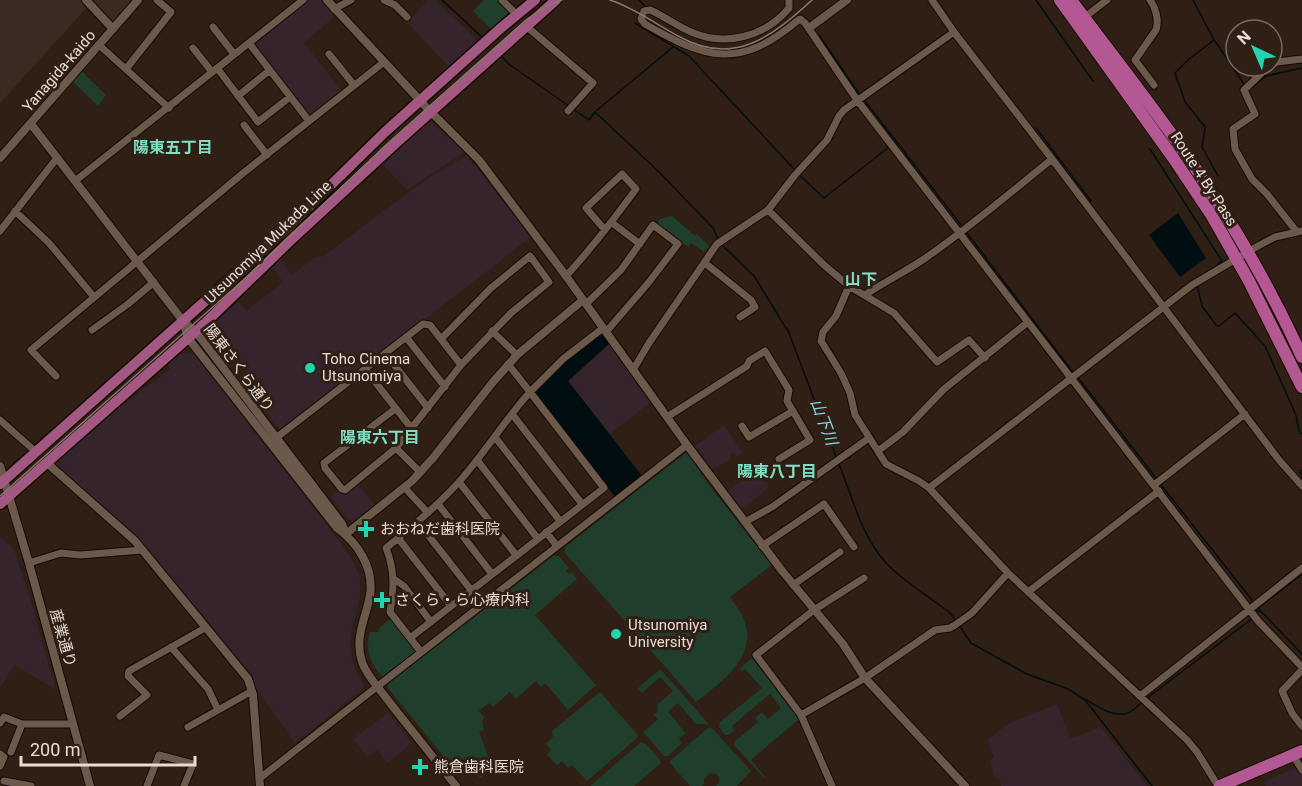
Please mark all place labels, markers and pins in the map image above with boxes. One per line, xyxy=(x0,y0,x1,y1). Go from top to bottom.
place label: Toho Cinema Utsunomiya xyxy=(322,350,410,385)
marker: Toho Cinema Utsunomiya xyxy=(303,361,317,375)
marker: おおねだ歯科医院 xyxy=(357,520,375,538)
place label: おおねだ歯科医院 xyxy=(380,520,500,538)
marker: さくら・ら心療内科 xyxy=(373,591,391,609)
place label: さくら・ら心療内科 xyxy=(395,591,530,609)
place label: Utsunomiya University xyxy=(628,616,707,651)
marker: Utsunomiya University xyxy=(609,627,623,641)
marker: 熊倉歯科医院 xyxy=(411,758,429,776)
place label: 熊倉歯科医院 xyxy=(434,758,524,776)

